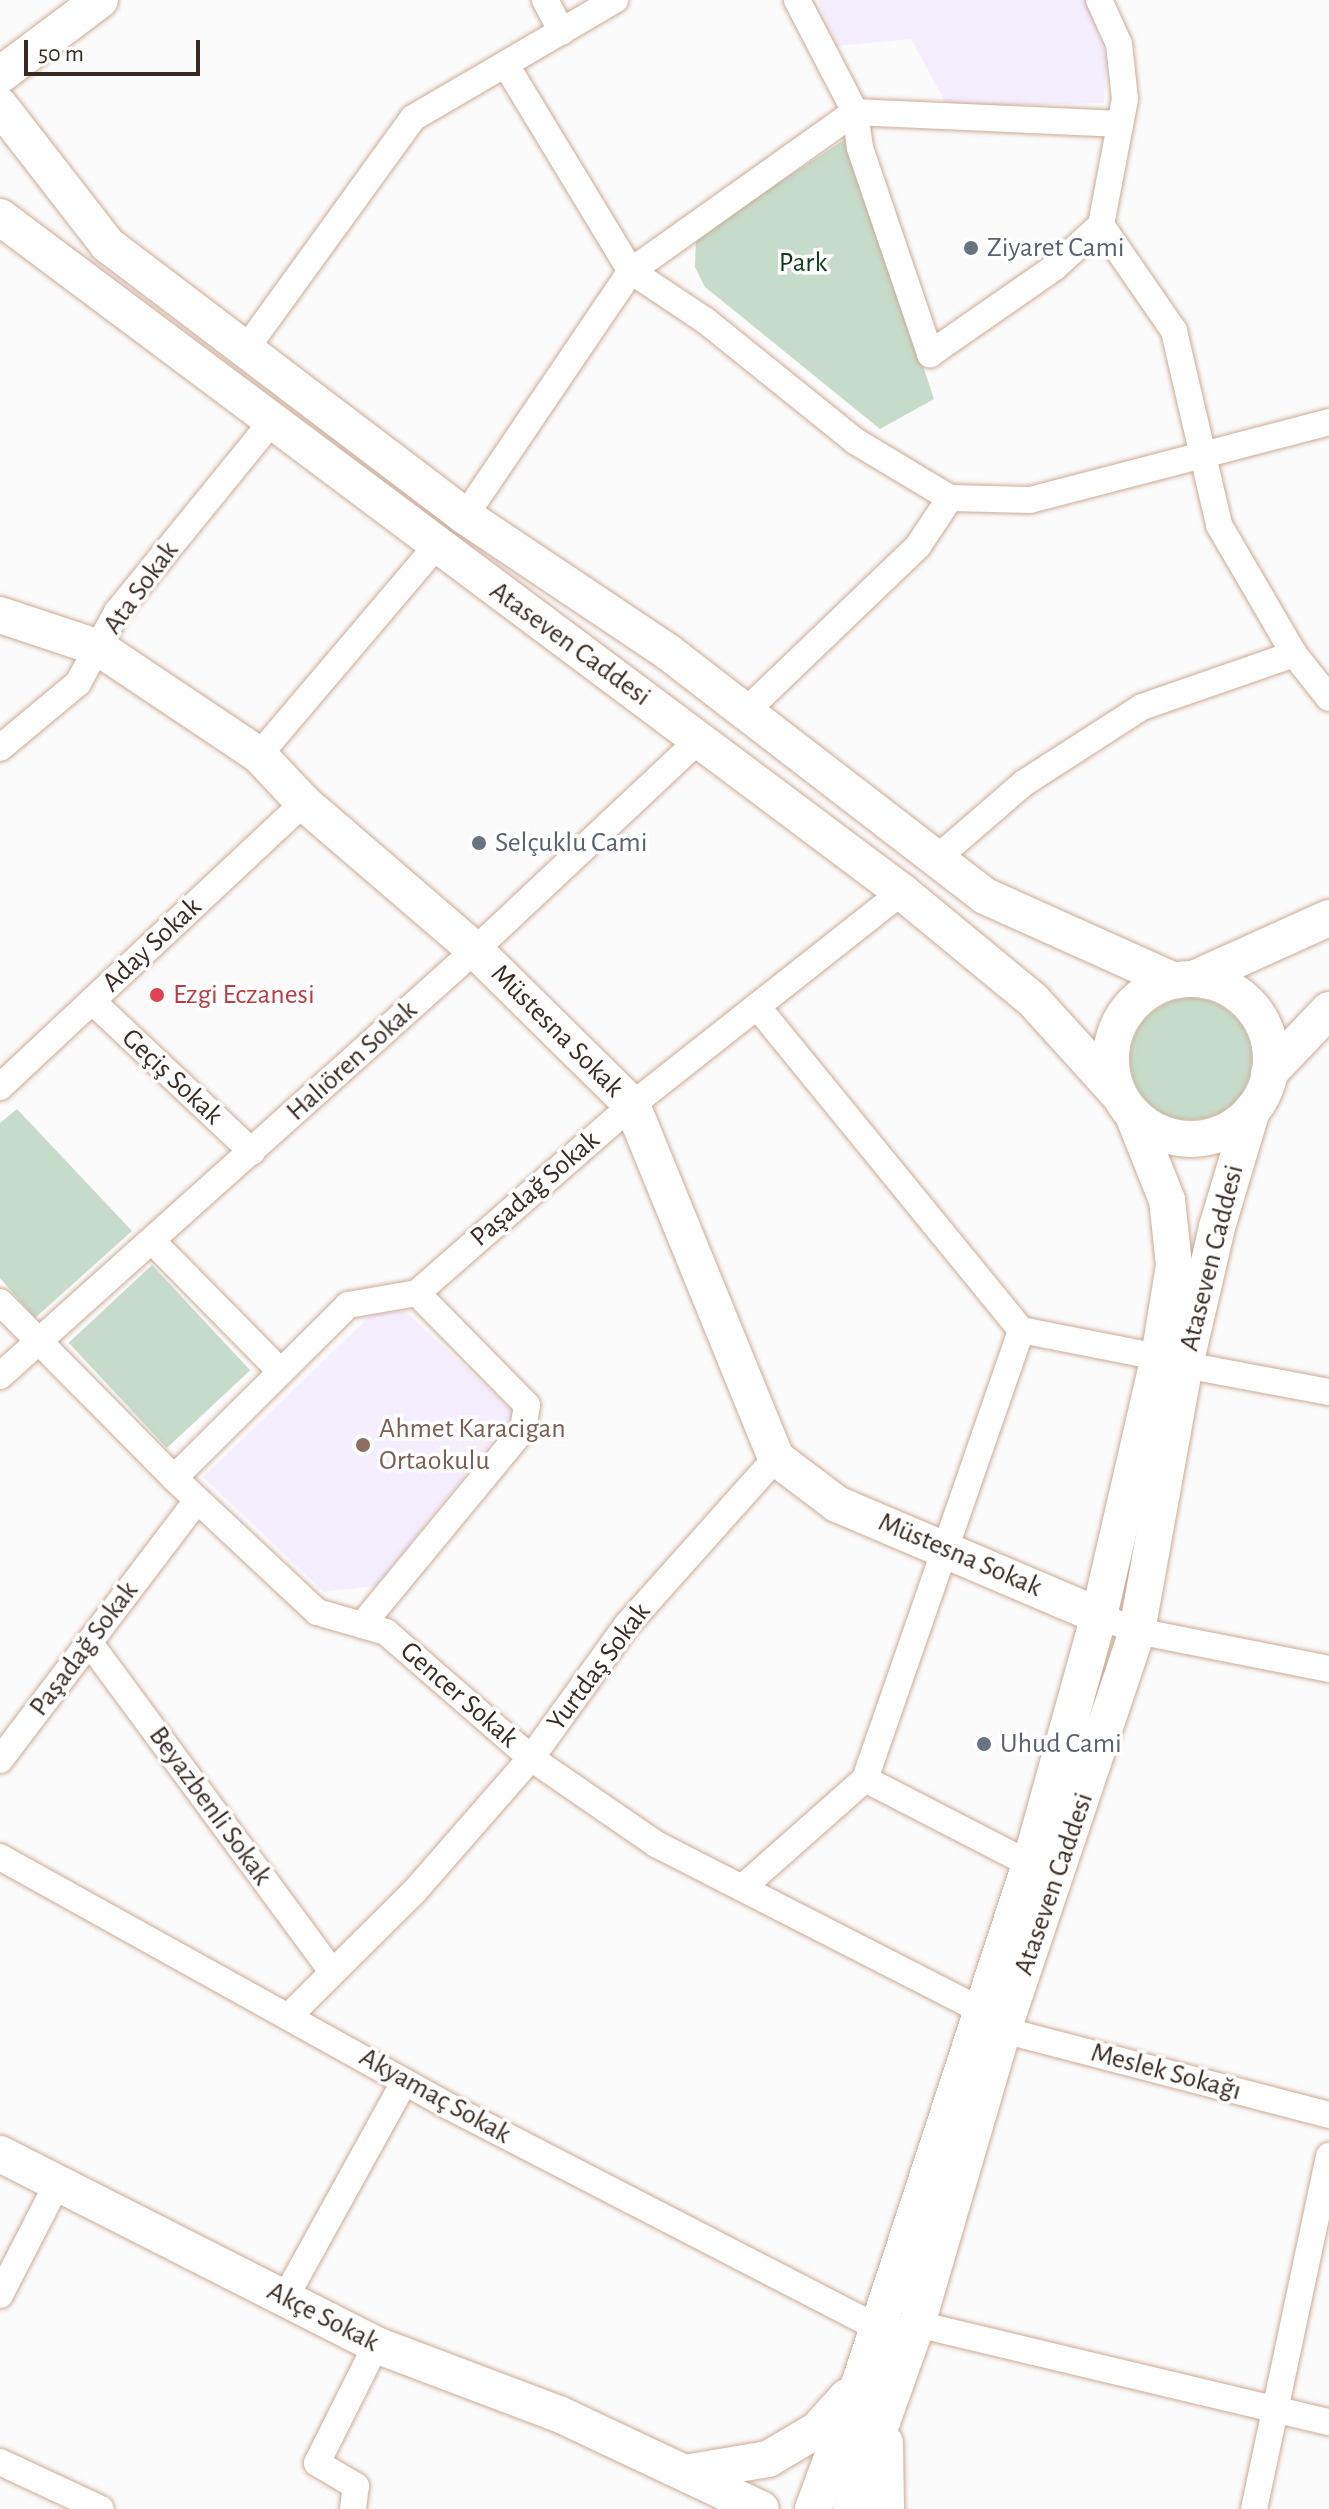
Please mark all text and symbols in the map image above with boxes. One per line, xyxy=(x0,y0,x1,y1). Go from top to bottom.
scale bar xyxy=(28,24,204,74)
text: 50 m xyxy=(38,42,84,66)
place label: Ziyaret Cami xyxy=(987,231,1125,265)
marker: Ziyaret Cami xyxy=(962,239,980,257)
park label: Park xyxy=(779,246,827,280)
street label: Ata Sokak xyxy=(96,535,186,641)
street label: Ataseven Caddesi xyxy=(483,574,657,714)
place label: Selçuklu Cami xyxy=(495,826,648,860)
marker: Selçuklu Cami xyxy=(470,834,488,852)
street label: Aday Sokak xyxy=(95,891,209,999)
street label: Müstesna Sokak xyxy=(483,957,631,1105)
place label: Ezgi Eczanesi xyxy=(173,978,315,1012)
marker: Ezgi Eczanesi xyxy=(148,986,166,1004)
street label: Halıören Sokak xyxy=(280,994,424,1128)
street label: Geçiş Sokak xyxy=(114,1022,230,1132)
street label: Paşadağ Sokak xyxy=(464,1124,606,1254)
street label: Ataseven Caddesi xyxy=(1173,1161,1251,1355)
place label: Ahmet Karacigan Ortaokulu xyxy=(379,1412,566,1478)
marker: Ahmet Karacigan Ortaokulu xyxy=(354,1436,372,1454)
street label: Müstesna Sokak xyxy=(873,1505,1047,1605)
street label: Paşadağ Sokak xyxy=(22,1575,146,1723)
street label: Yurtdaş Sokak xyxy=(540,1596,658,1738)
street label: Gencer Sokak xyxy=(393,1635,525,1755)
street label: Beyazbenli Sokak xyxy=(141,1720,279,1892)
place label: Uhud Cami xyxy=(1000,1727,1122,1761)
marker: Uhud Cami xyxy=(975,1735,993,1753)
street label: Ataseven Caddesi xyxy=(1007,1788,1101,1980)
street label: Meslek Sokağı xyxy=(1087,2036,1245,2108)
street label: Akyamaç Sokak xyxy=(353,2041,517,2151)
street label: Akçe Sokak xyxy=(261,2275,385,2359)

